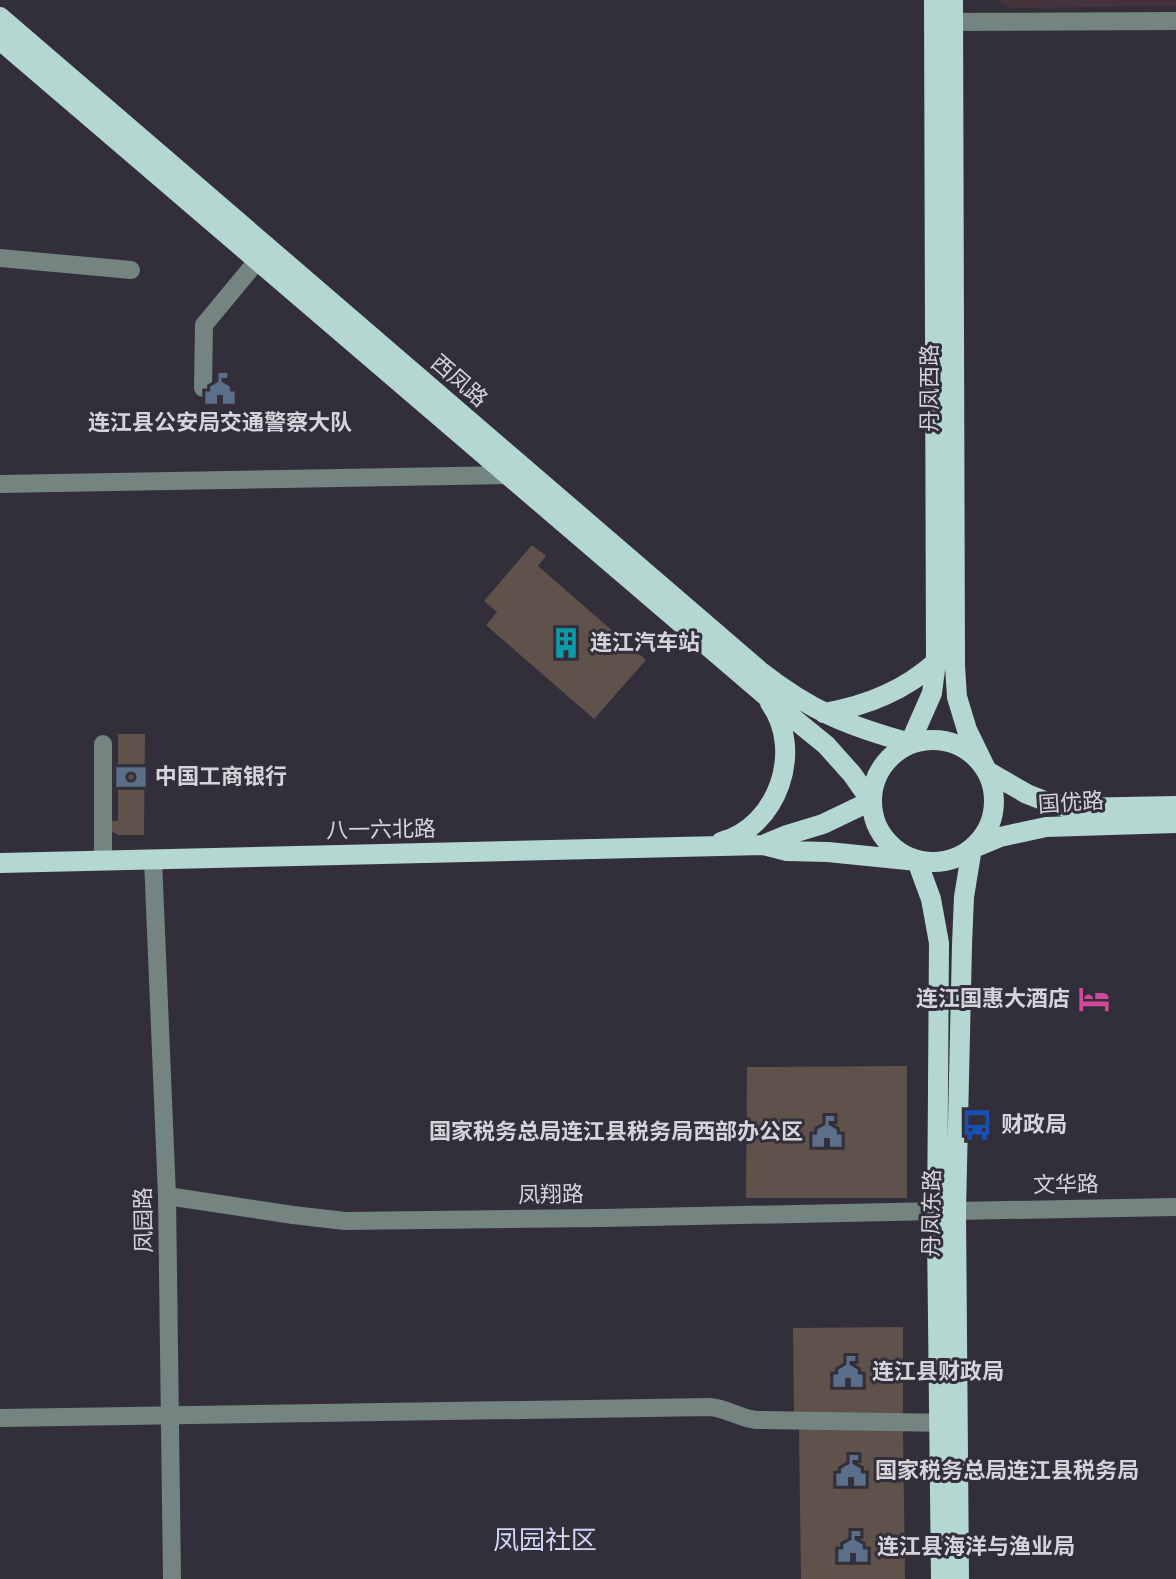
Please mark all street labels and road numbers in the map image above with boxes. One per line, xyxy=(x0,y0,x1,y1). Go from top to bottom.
street label: 丹凤西路 xyxy=(917,344,943,432)
street label: 西凤路 xyxy=(426,350,492,412)
street label: 国优路 xyxy=(1037,788,1105,818)
street label: 八一六北路 xyxy=(326,816,436,844)
street label: 丹凤东路 xyxy=(918,1169,946,1257)
street label: 文华路 xyxy=(1033,1171,1099,1199)
street label: 凤翔路 xyxy=(518,1181,584,1209)
street label: 凤园路 xyxy=(130,1187,158,1253)

